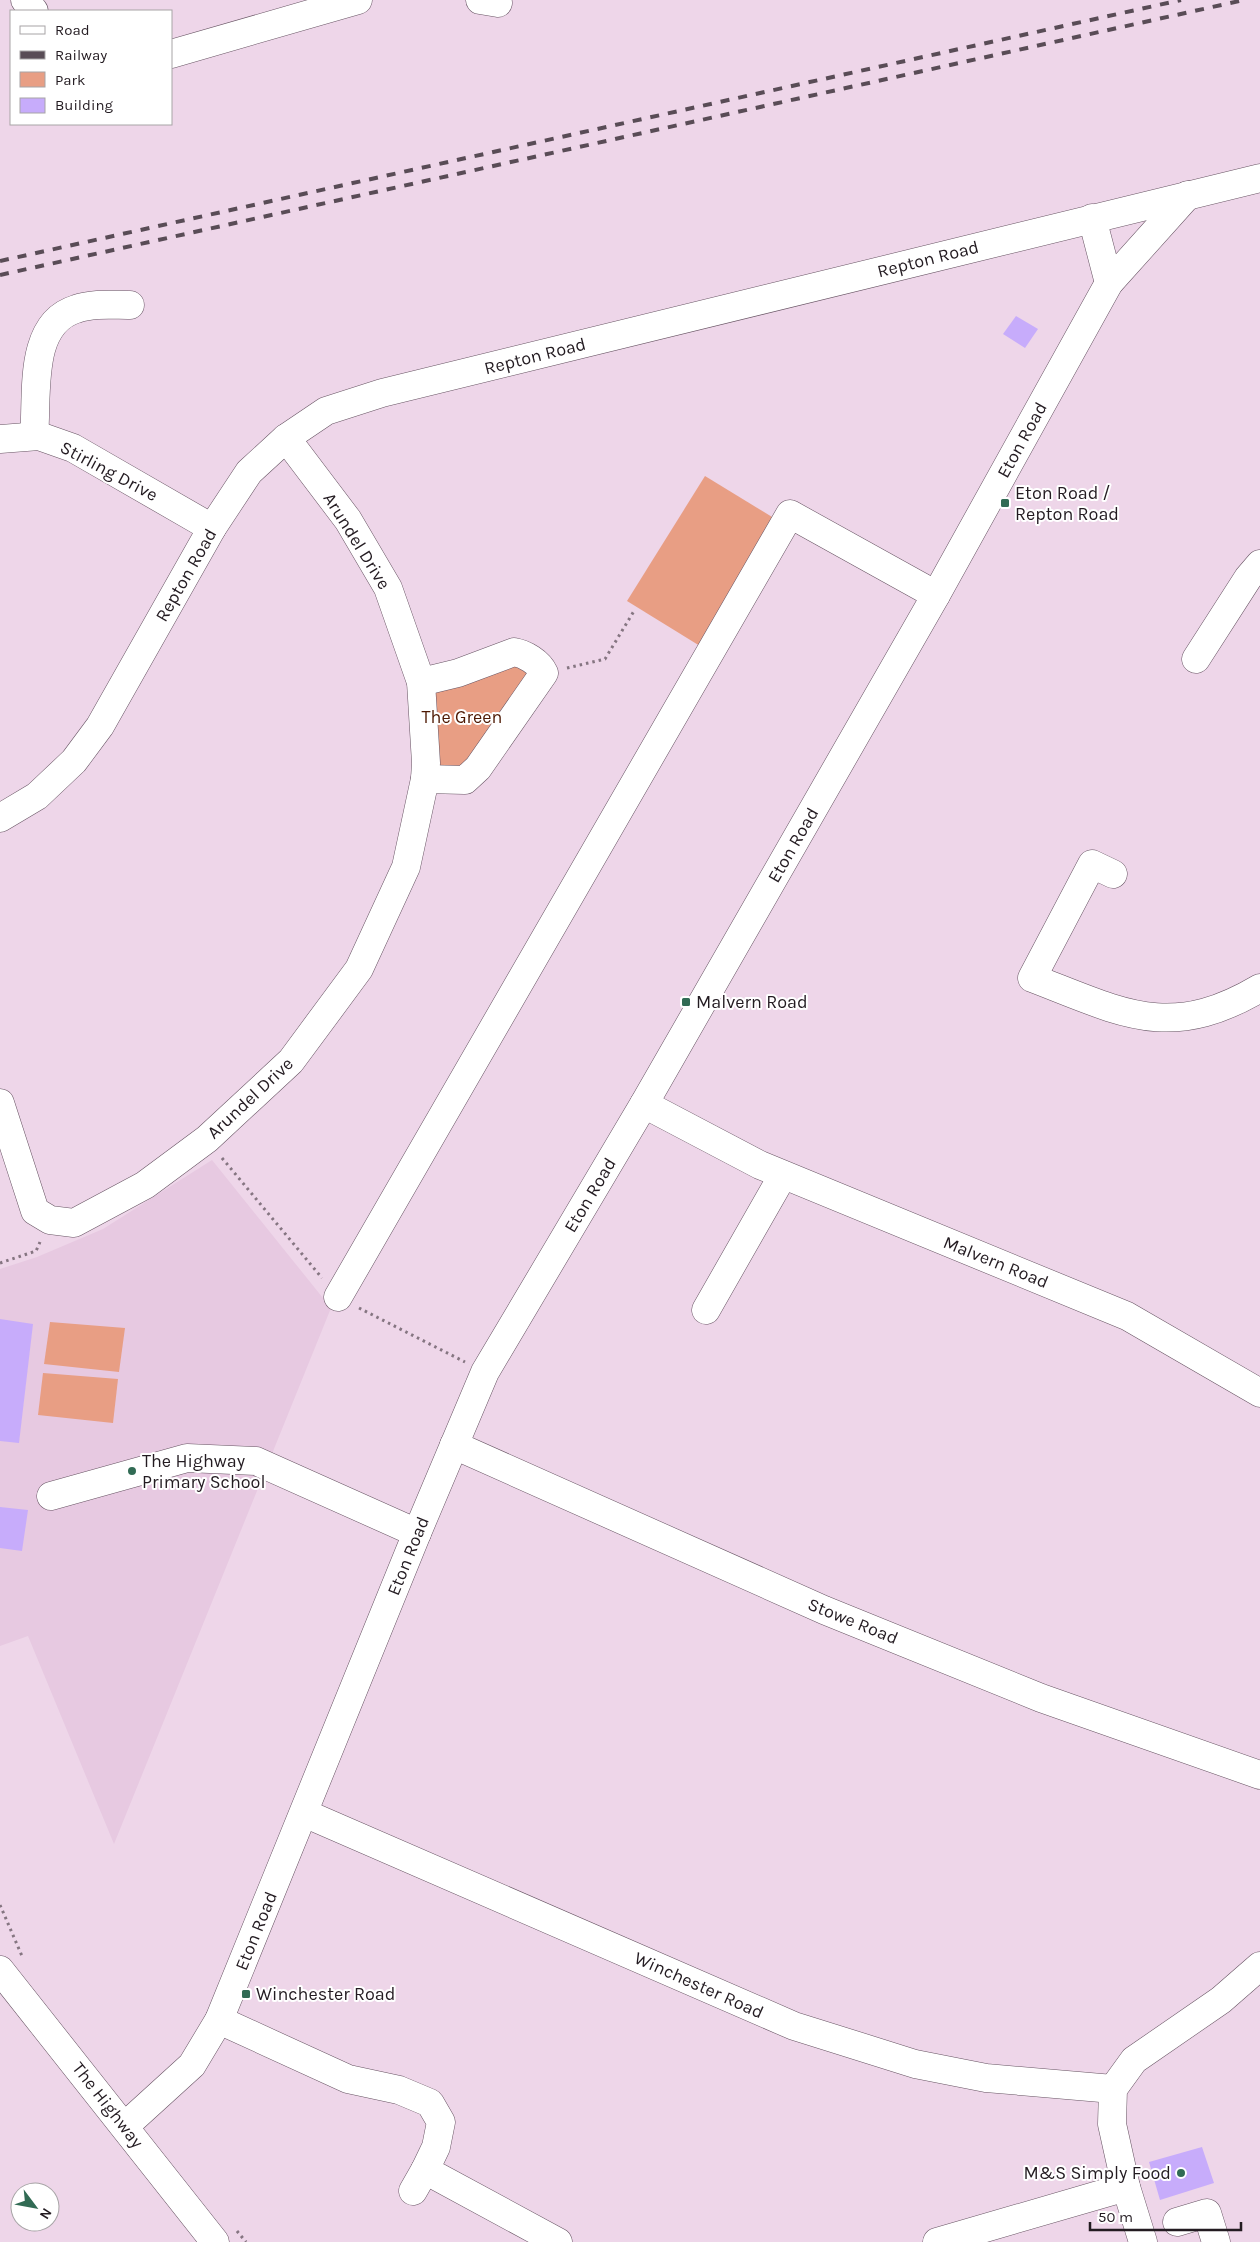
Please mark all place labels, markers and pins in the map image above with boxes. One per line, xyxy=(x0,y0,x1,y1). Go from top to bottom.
place label: Eton Road / Repton Road xyxy=(1015,482,1119,525)
marker: Eton Road / Repton Road xyxy=(999,497,1011,509)
place label: Malvern Road xyxy=(696,991,808,1013)
marker: Malvern Road xyxy=(680,996,692,1008)
place label: The Highway Primary School xyxy=(142,1450,266,1493)
marker: The Highway Primary School xyxy=(126,1465,138,1477)
place label: Winchester Road xyxy=(256,1983,395,2005)
marker: Winchester Road xyxy=(240,1988,252,2000)
place label: M&S Simply Food xyxy=(1024,2162,1171,2184)
marker: M&S Simply Food xyxy=(1175,2167,1187,2179)

